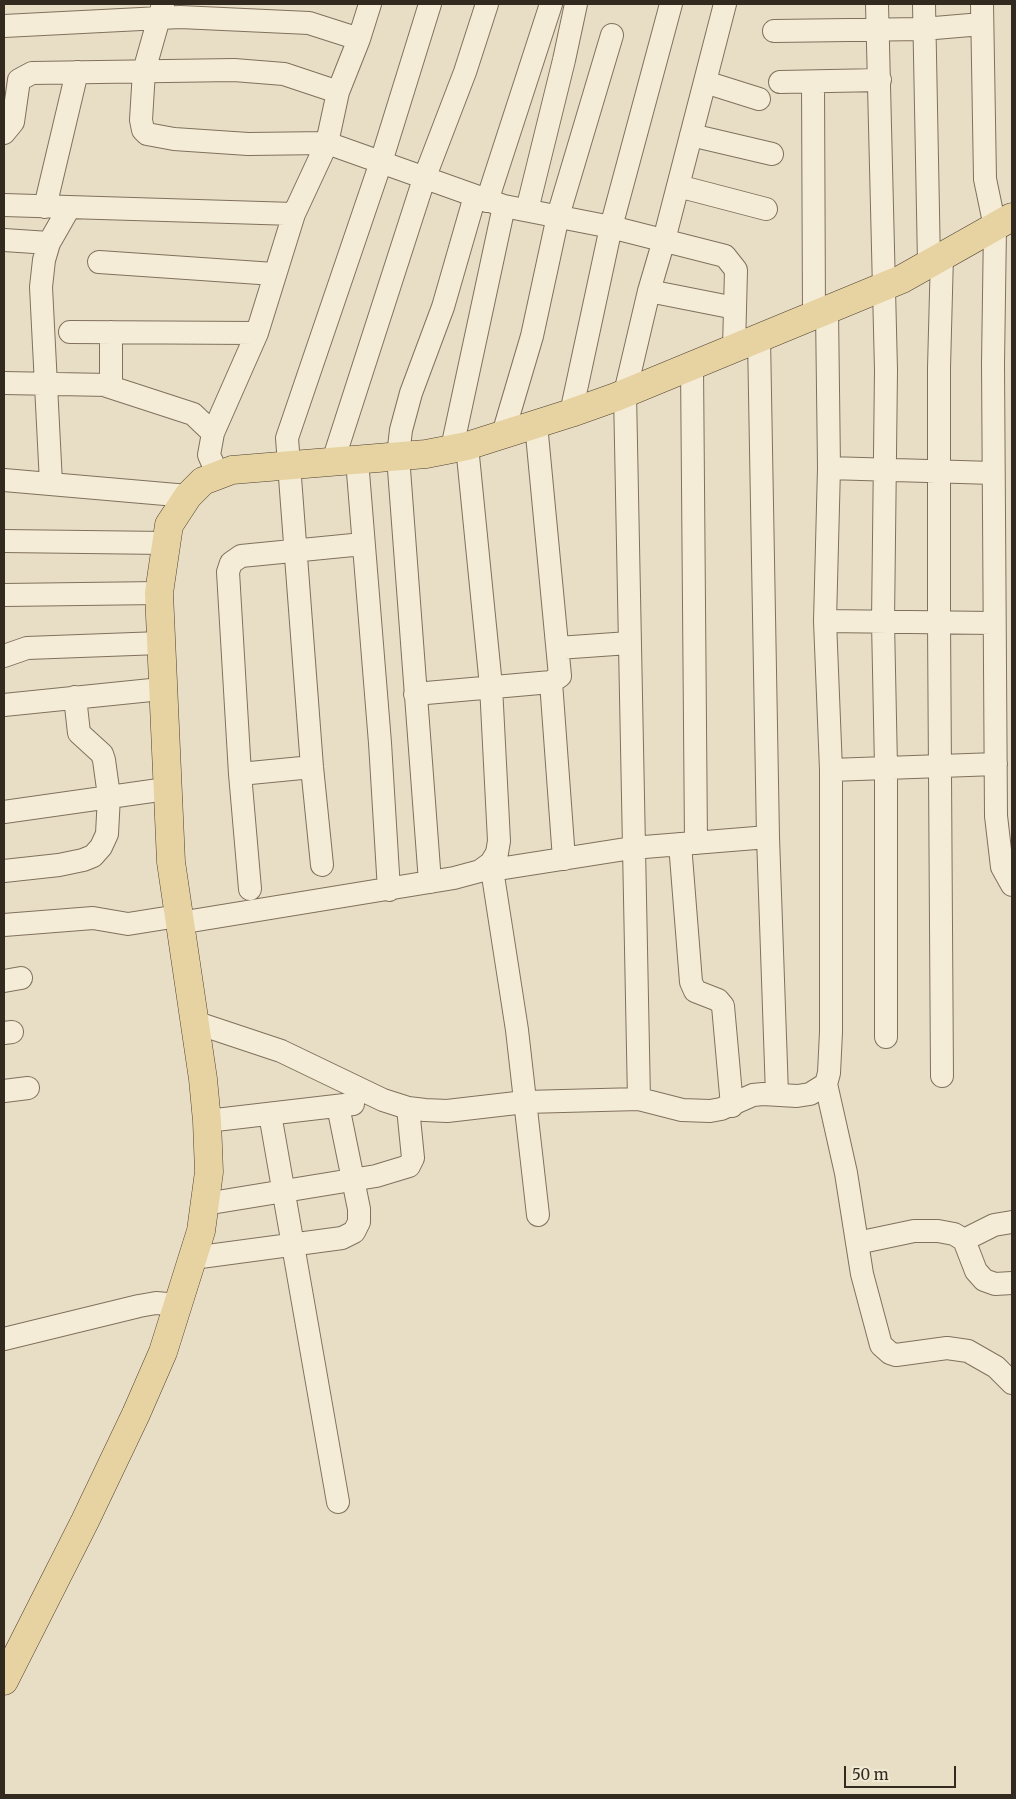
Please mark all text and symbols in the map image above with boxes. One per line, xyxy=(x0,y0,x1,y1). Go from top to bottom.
scale bar xyxy=(846,1756,958,1788)
text: 50 m xyxy=(852,1765,889,1784)

